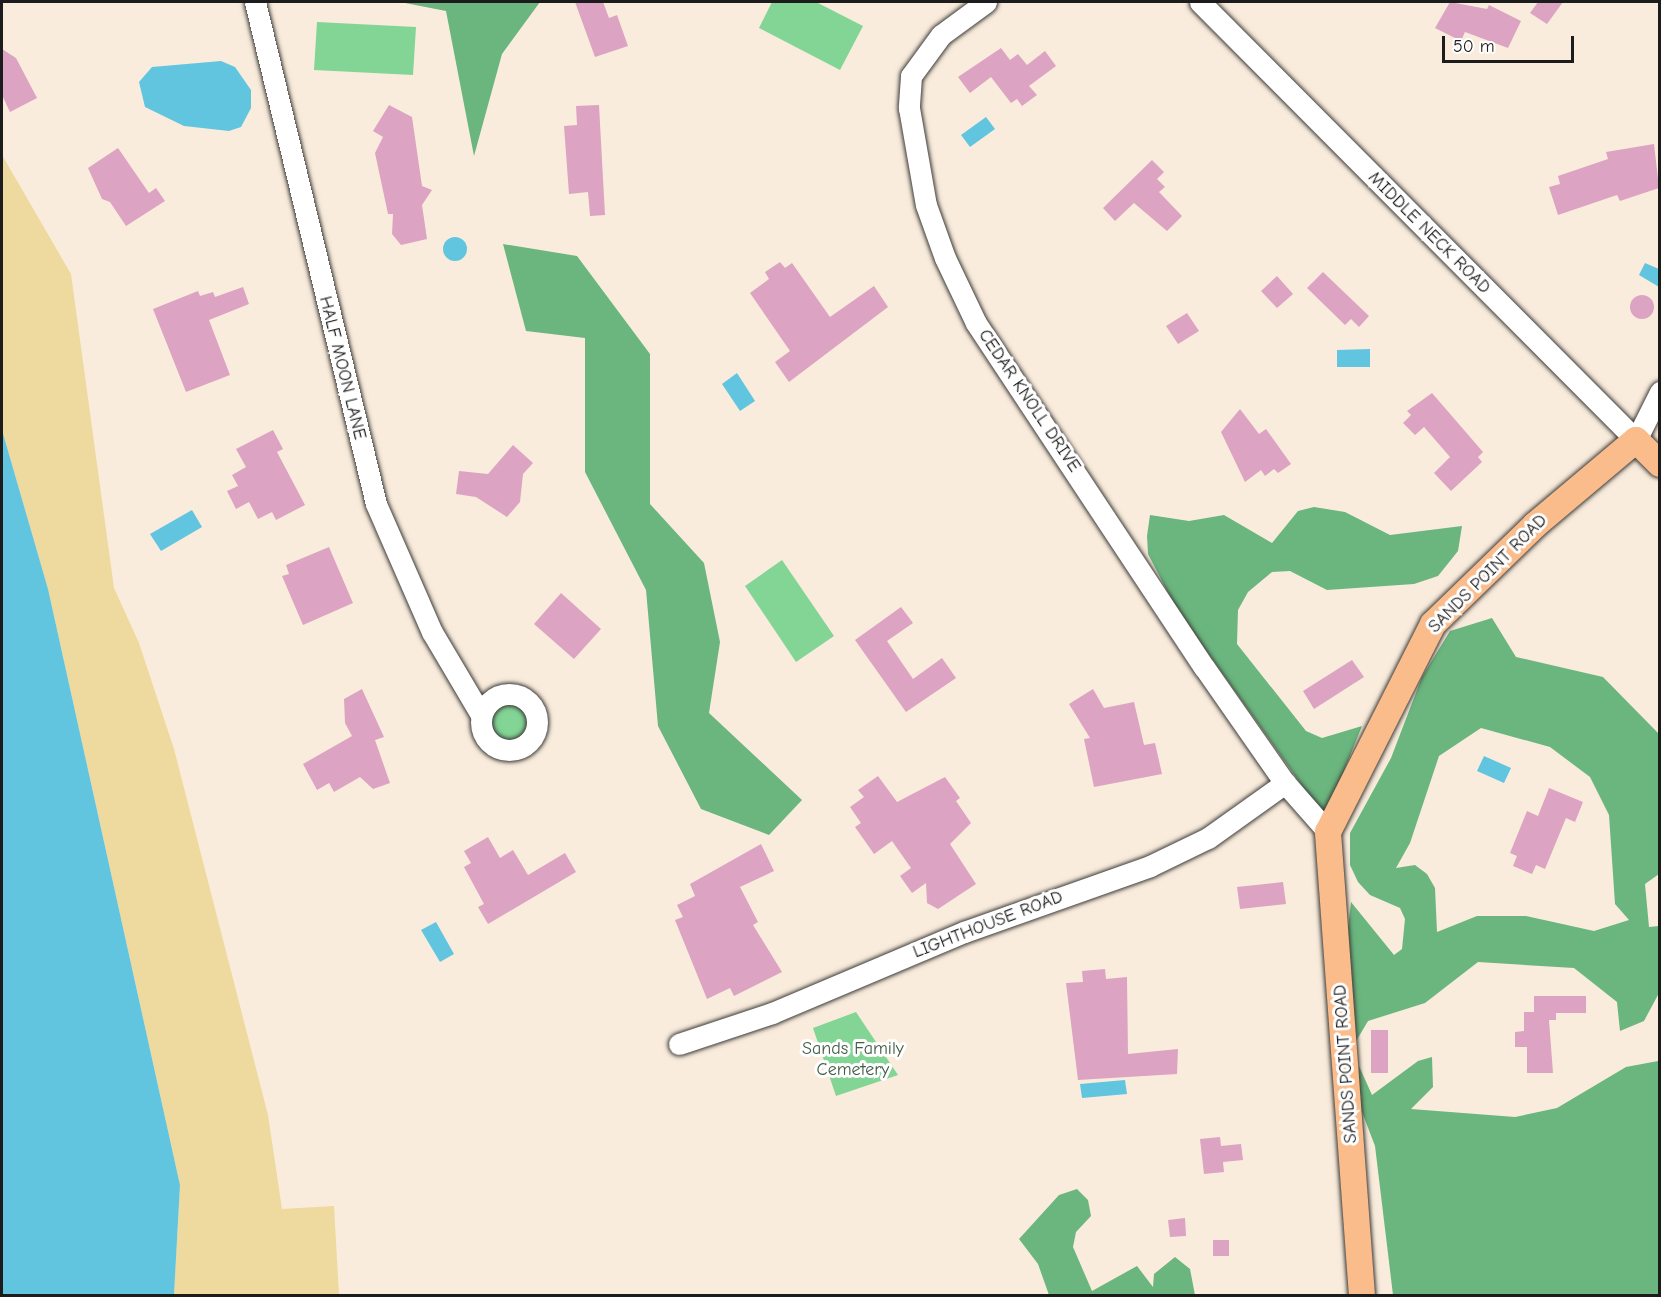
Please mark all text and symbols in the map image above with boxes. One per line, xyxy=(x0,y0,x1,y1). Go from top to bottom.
scale bar xyxy=(1445,24,1577,62)
text: 50 m xyxy=(1453,36,1495,57)
street label: MIDDLE NECK ROAD xyxy=(1363,167,1495,299)
street label: HALF MOON LANE xyxy=(314,294,370,442)
street label: CEDAR KNOLL DRIVE xyxy=(973,326,1085,476)
street label: SANDS POINT ROAD xyxy=(1424,510,1552,638)
street label: LIGHTHOUSE ROAD xyxy=(910,886,1066,964)
street label: SANDS POINT ROAD xyxy=(1330,984,1362,1144)
park label: Sands Family Cemetery xyxy=(802,1039,904,1082)

